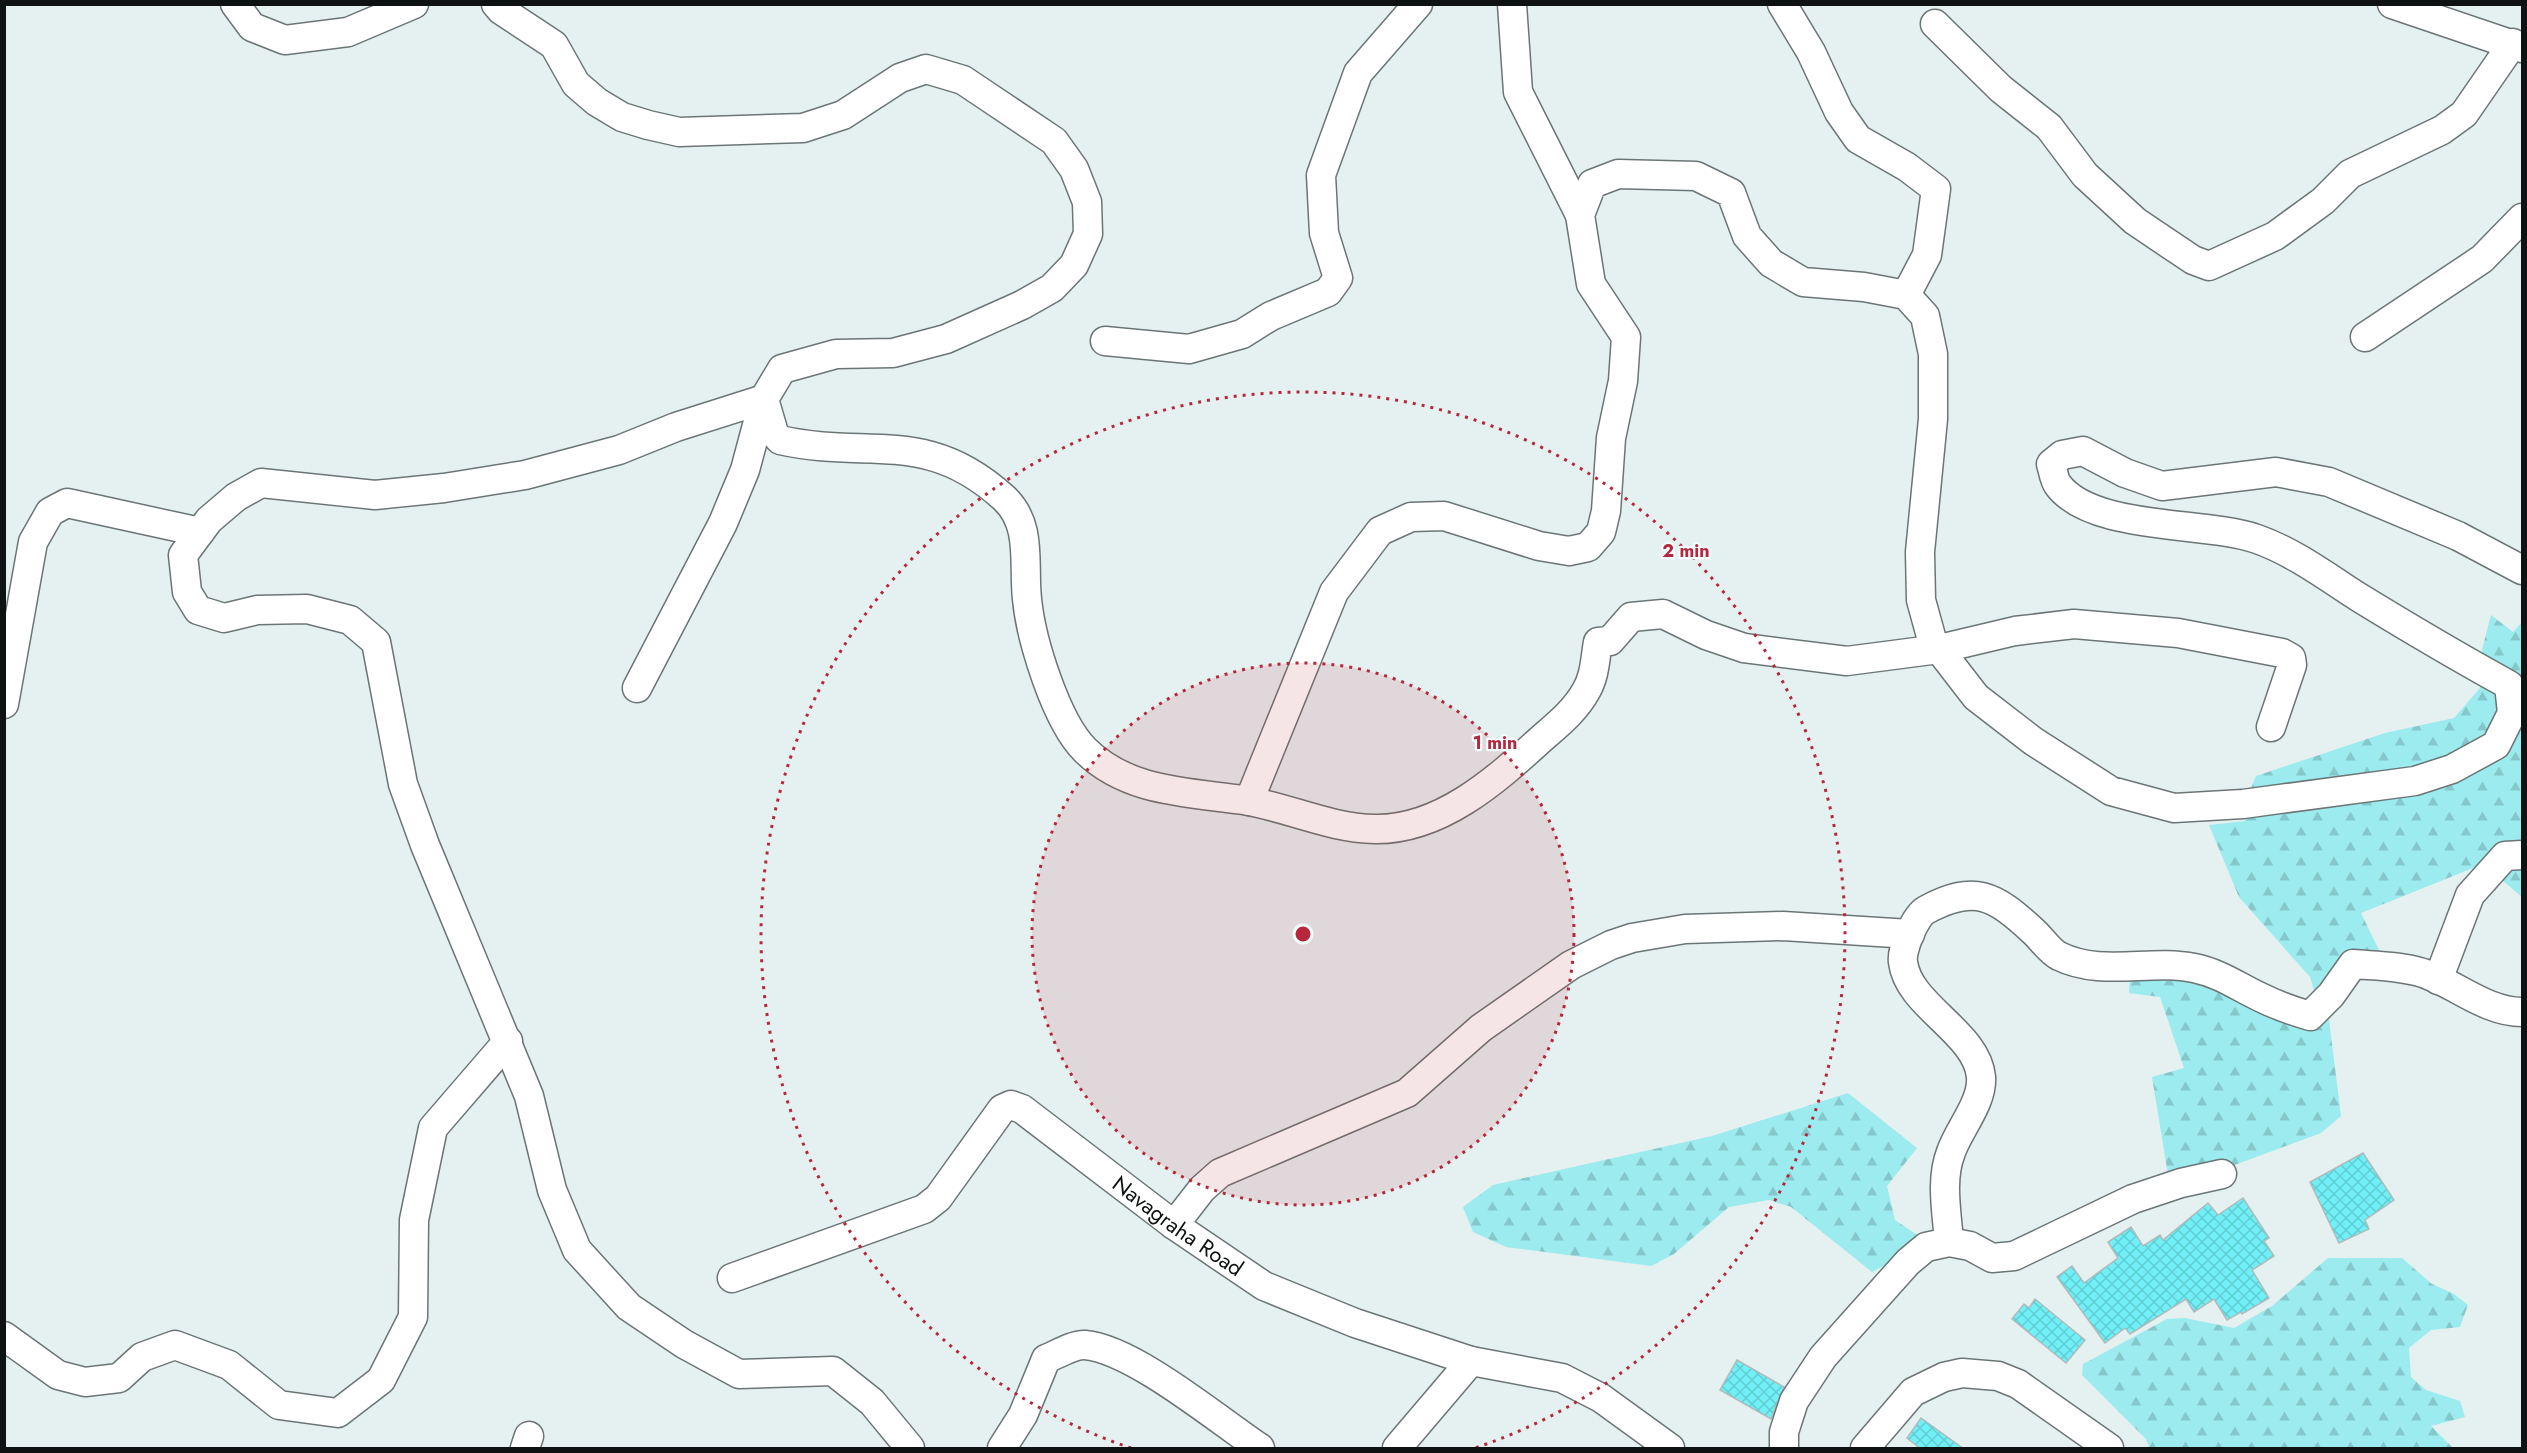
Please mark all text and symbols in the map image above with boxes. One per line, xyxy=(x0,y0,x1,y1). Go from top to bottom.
text: 2 min xyxy=(1662,538,1710,564)
text: 1 min xyxy=(1473,730,1517,756)
centre of rings xyxy=(1293,924,1313,944)
street label: Navagraha Road xyxy=(1106,1168,1250,1284)

